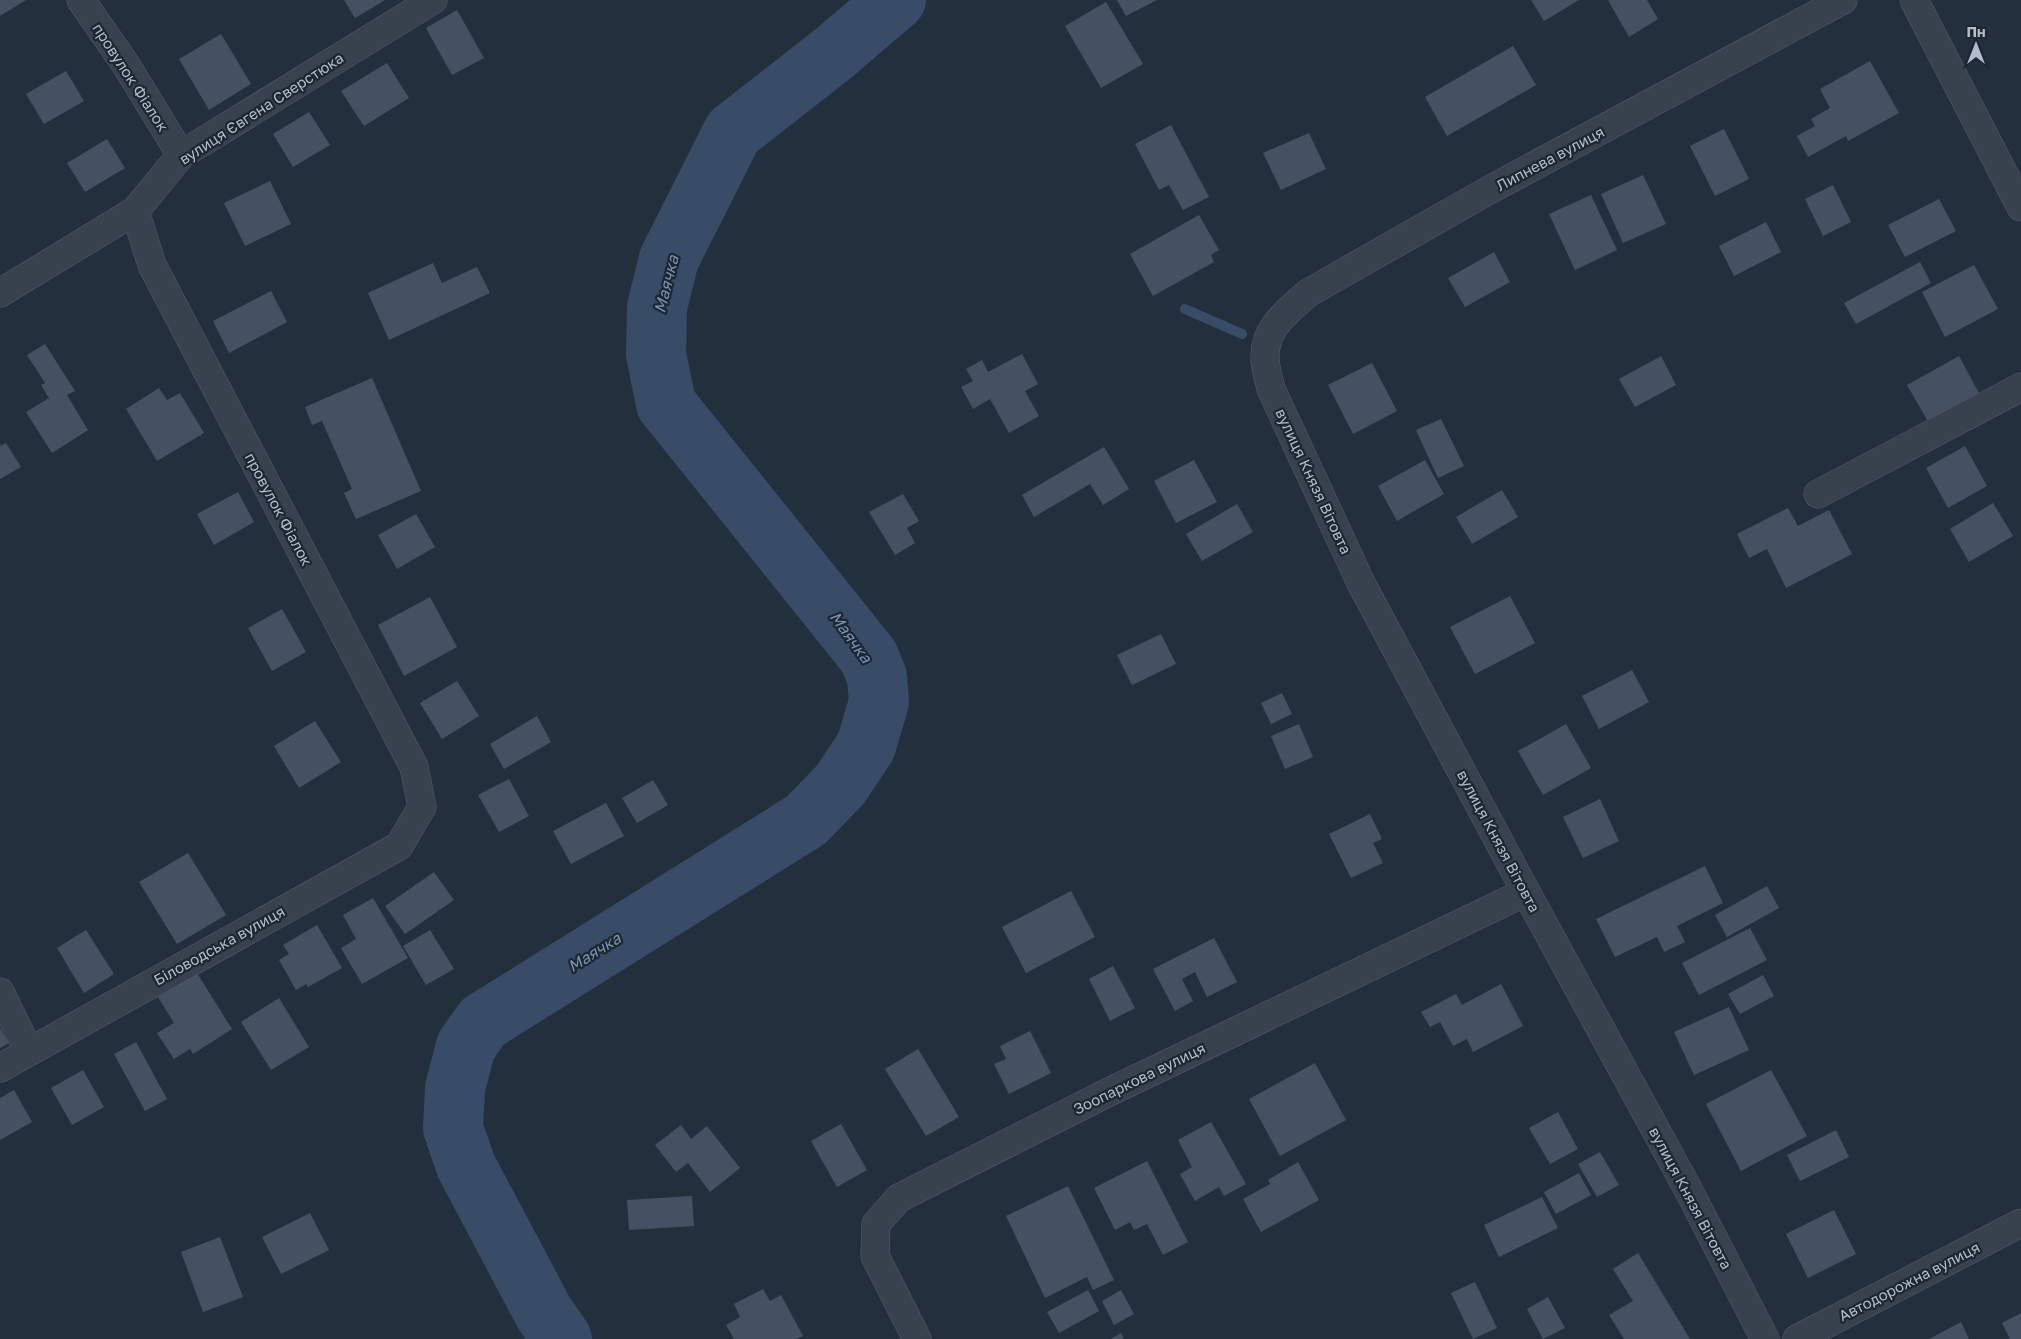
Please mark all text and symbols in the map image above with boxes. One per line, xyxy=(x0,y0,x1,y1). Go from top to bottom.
street label: провулок Фіалок xyxy=(89,19,173,135)
north arrow xyxy=(1951,20,2001,70)
text: Пн xyxy=(1966,23,1986,40)
street label: вулиця Євгена Сверстюка xyxy=(176,48,346,168)
street label: Липнева вулиця xyxy=(1493,122,1607,194)
water label: Маячка xyxy=(649,252,683,315)
street label: вулиця Князя Вітовта xyxy=(1272,405,1356,557)
street label: провулок Фіалок xyxy=(242,449,317,569)
water label: Маячка xyxy=(826,607,877,667)
street label: вулиця Князя Вітовта xyxy=(1454,767,1544,915)
street label: Біловодська вулиця xyxy=(150,901,288,989)
water label: Маячка xyxy=(564,927,625,976)
street label: Зоопаркова вулиця xyxy=(1070,1038,1208,1118)
street label: вулиця Князя Вітовта xyxy=(1646,1124,1736,1272)
street label: Автодорожна вулиця xyxy=(1835,1238,1983,1324)

